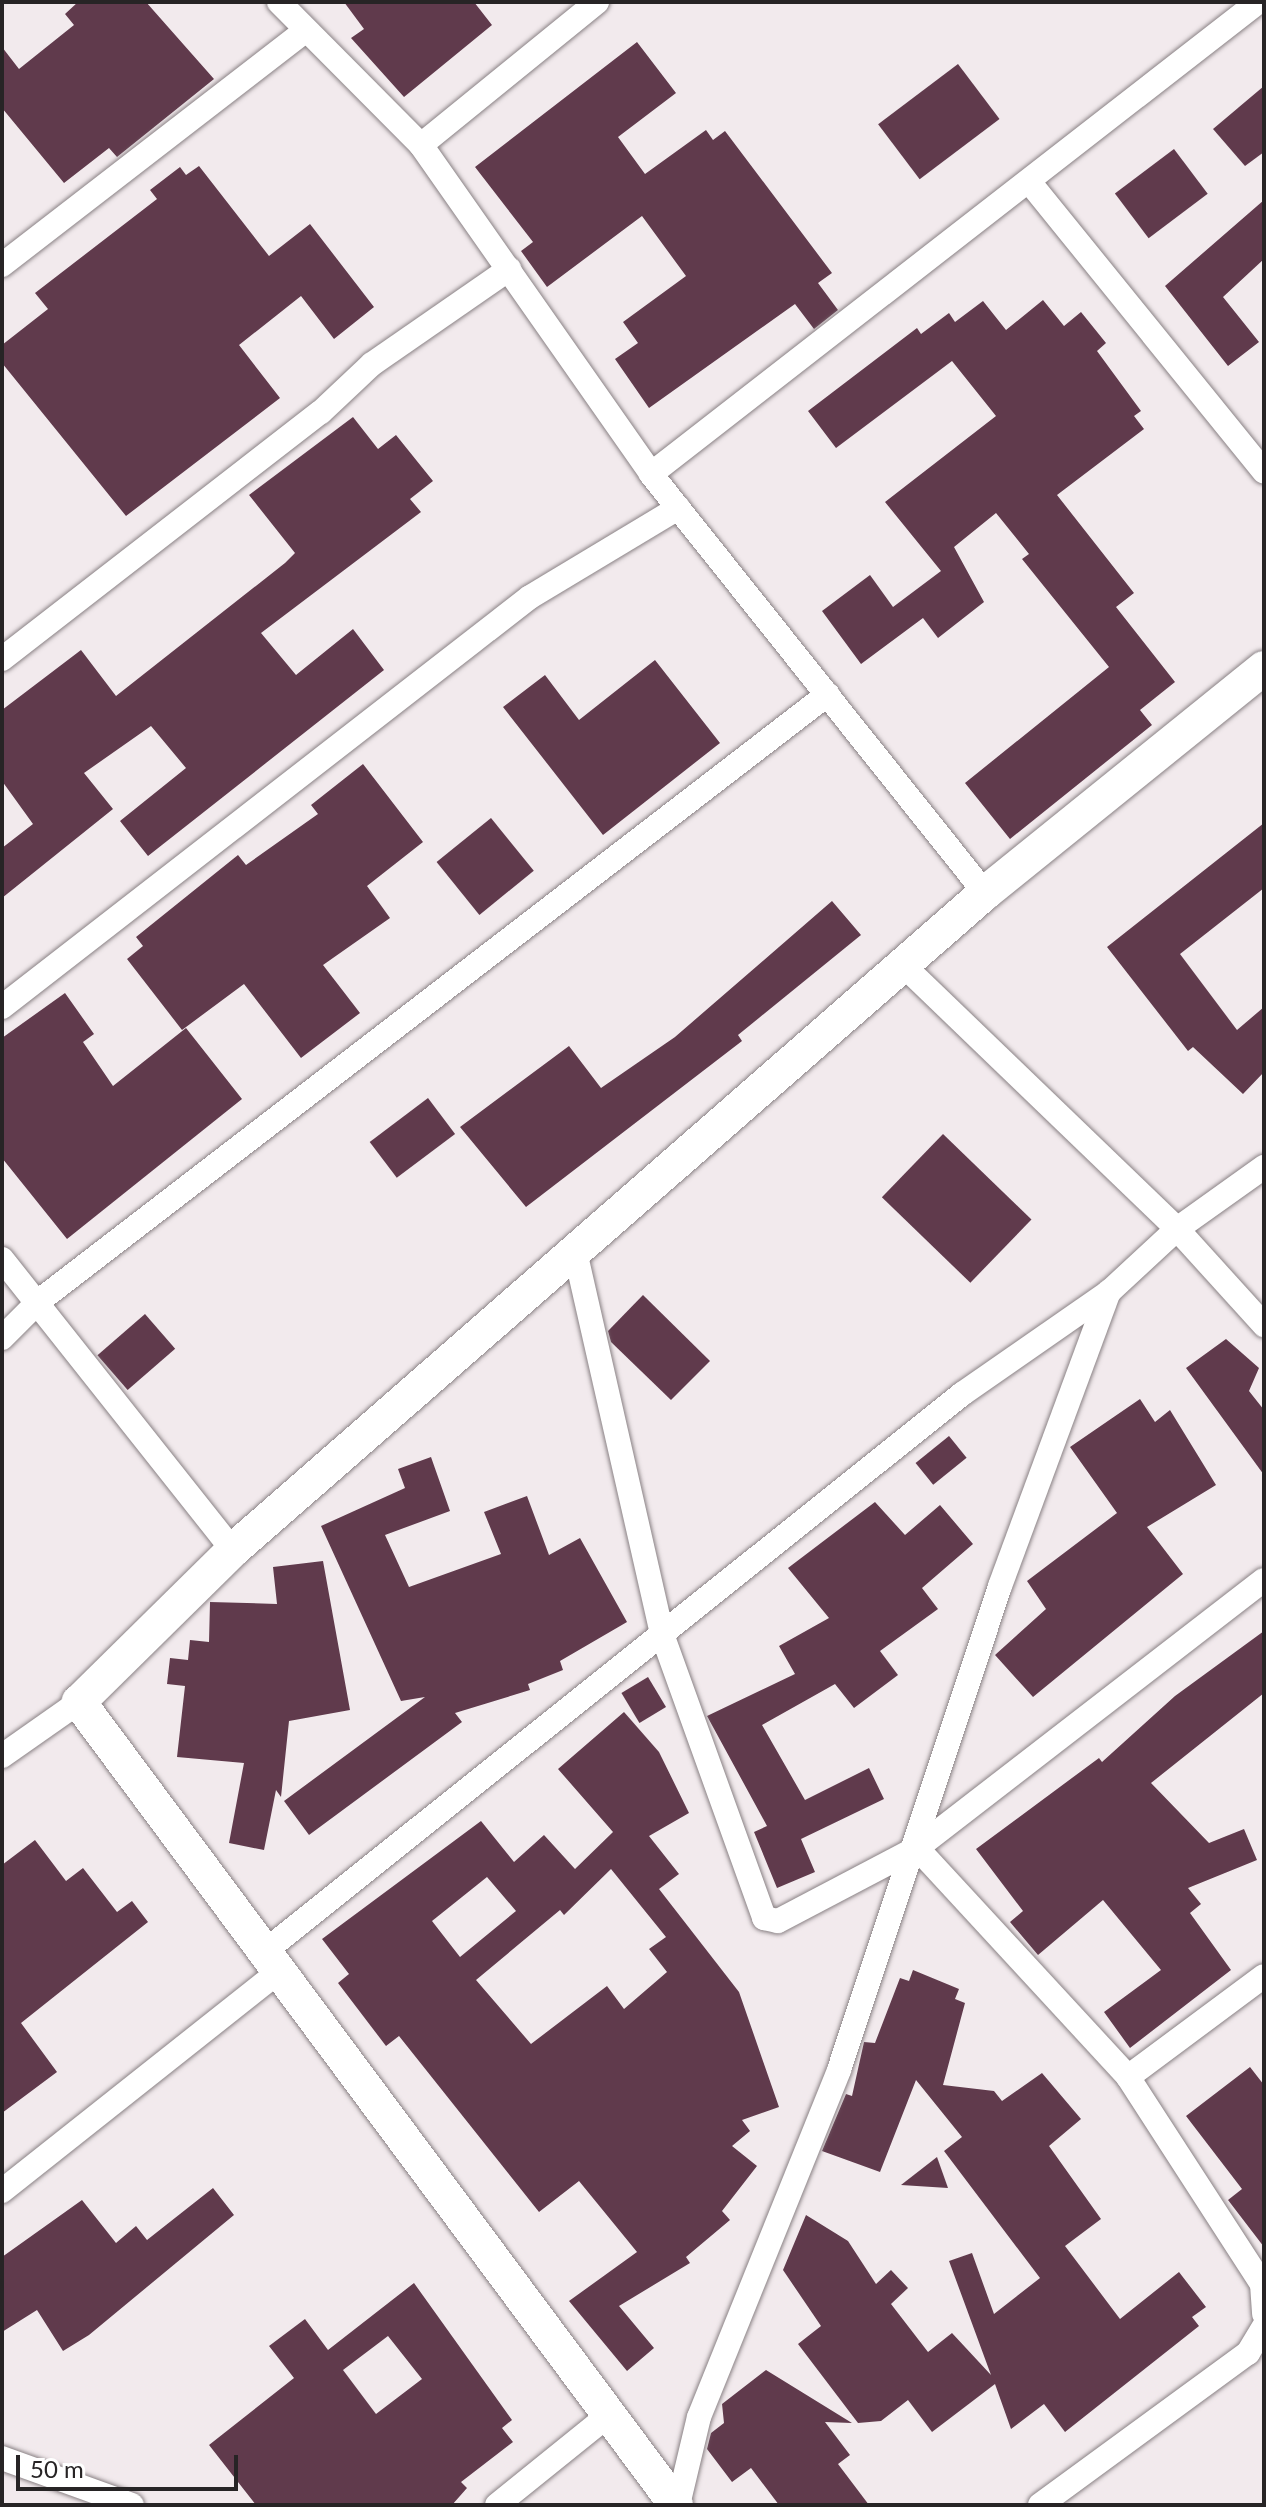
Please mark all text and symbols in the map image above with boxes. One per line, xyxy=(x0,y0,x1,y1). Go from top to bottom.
scale bar xyxy=(20,2439,242,2489)
text: 50 m xyxy=(30,2454,84,2483)

